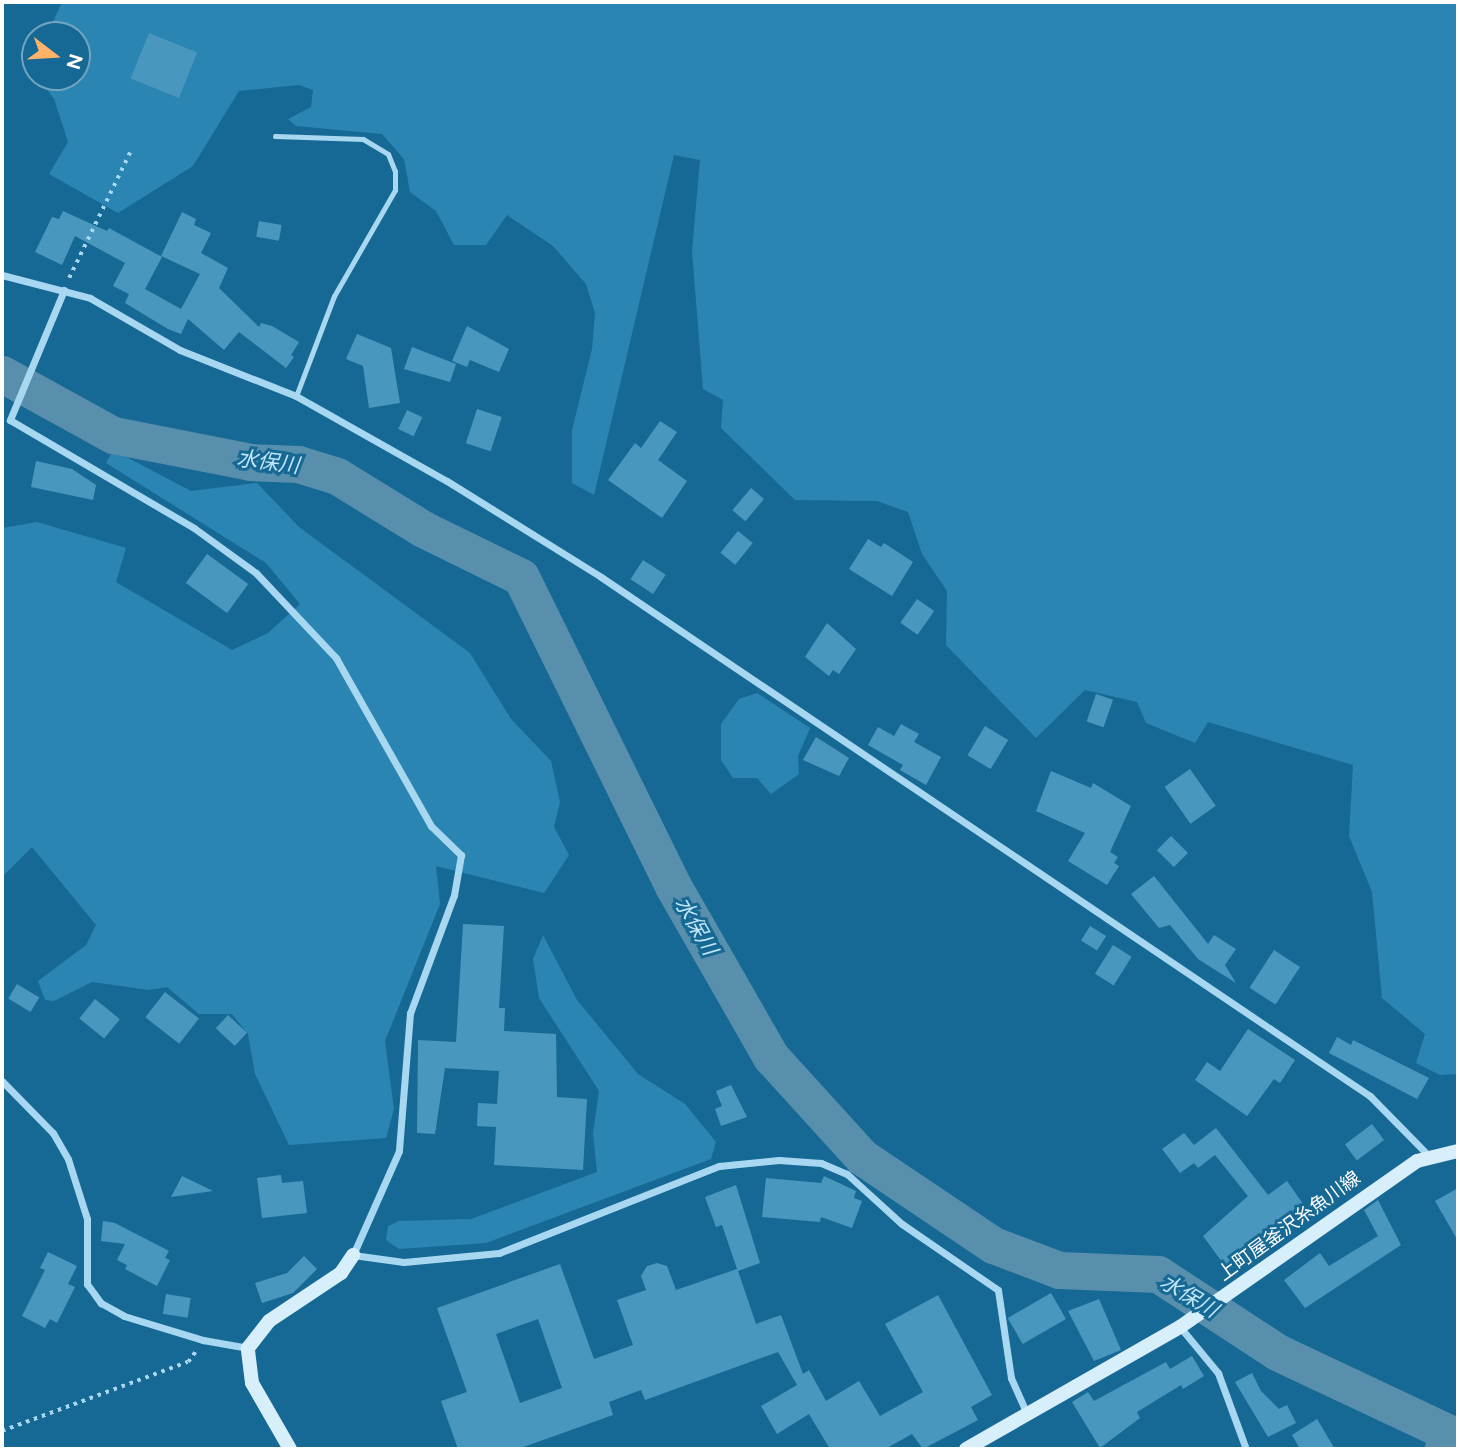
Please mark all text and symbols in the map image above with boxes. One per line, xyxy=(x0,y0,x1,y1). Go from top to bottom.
north arrow xyxy=(21,21,91,91)
text: N xyxy=(62,51,88,72)
water label: 水保川 xyxy=(235,446,301,478)
water label: 水保川 xyxy=(669,892,723,960)
street label: 上町屋釜沢糸魚川線 xyxy=(1213,1167,1365,1285)
water label: 水保川 xyxy=(1156,1269,1222,1323)

